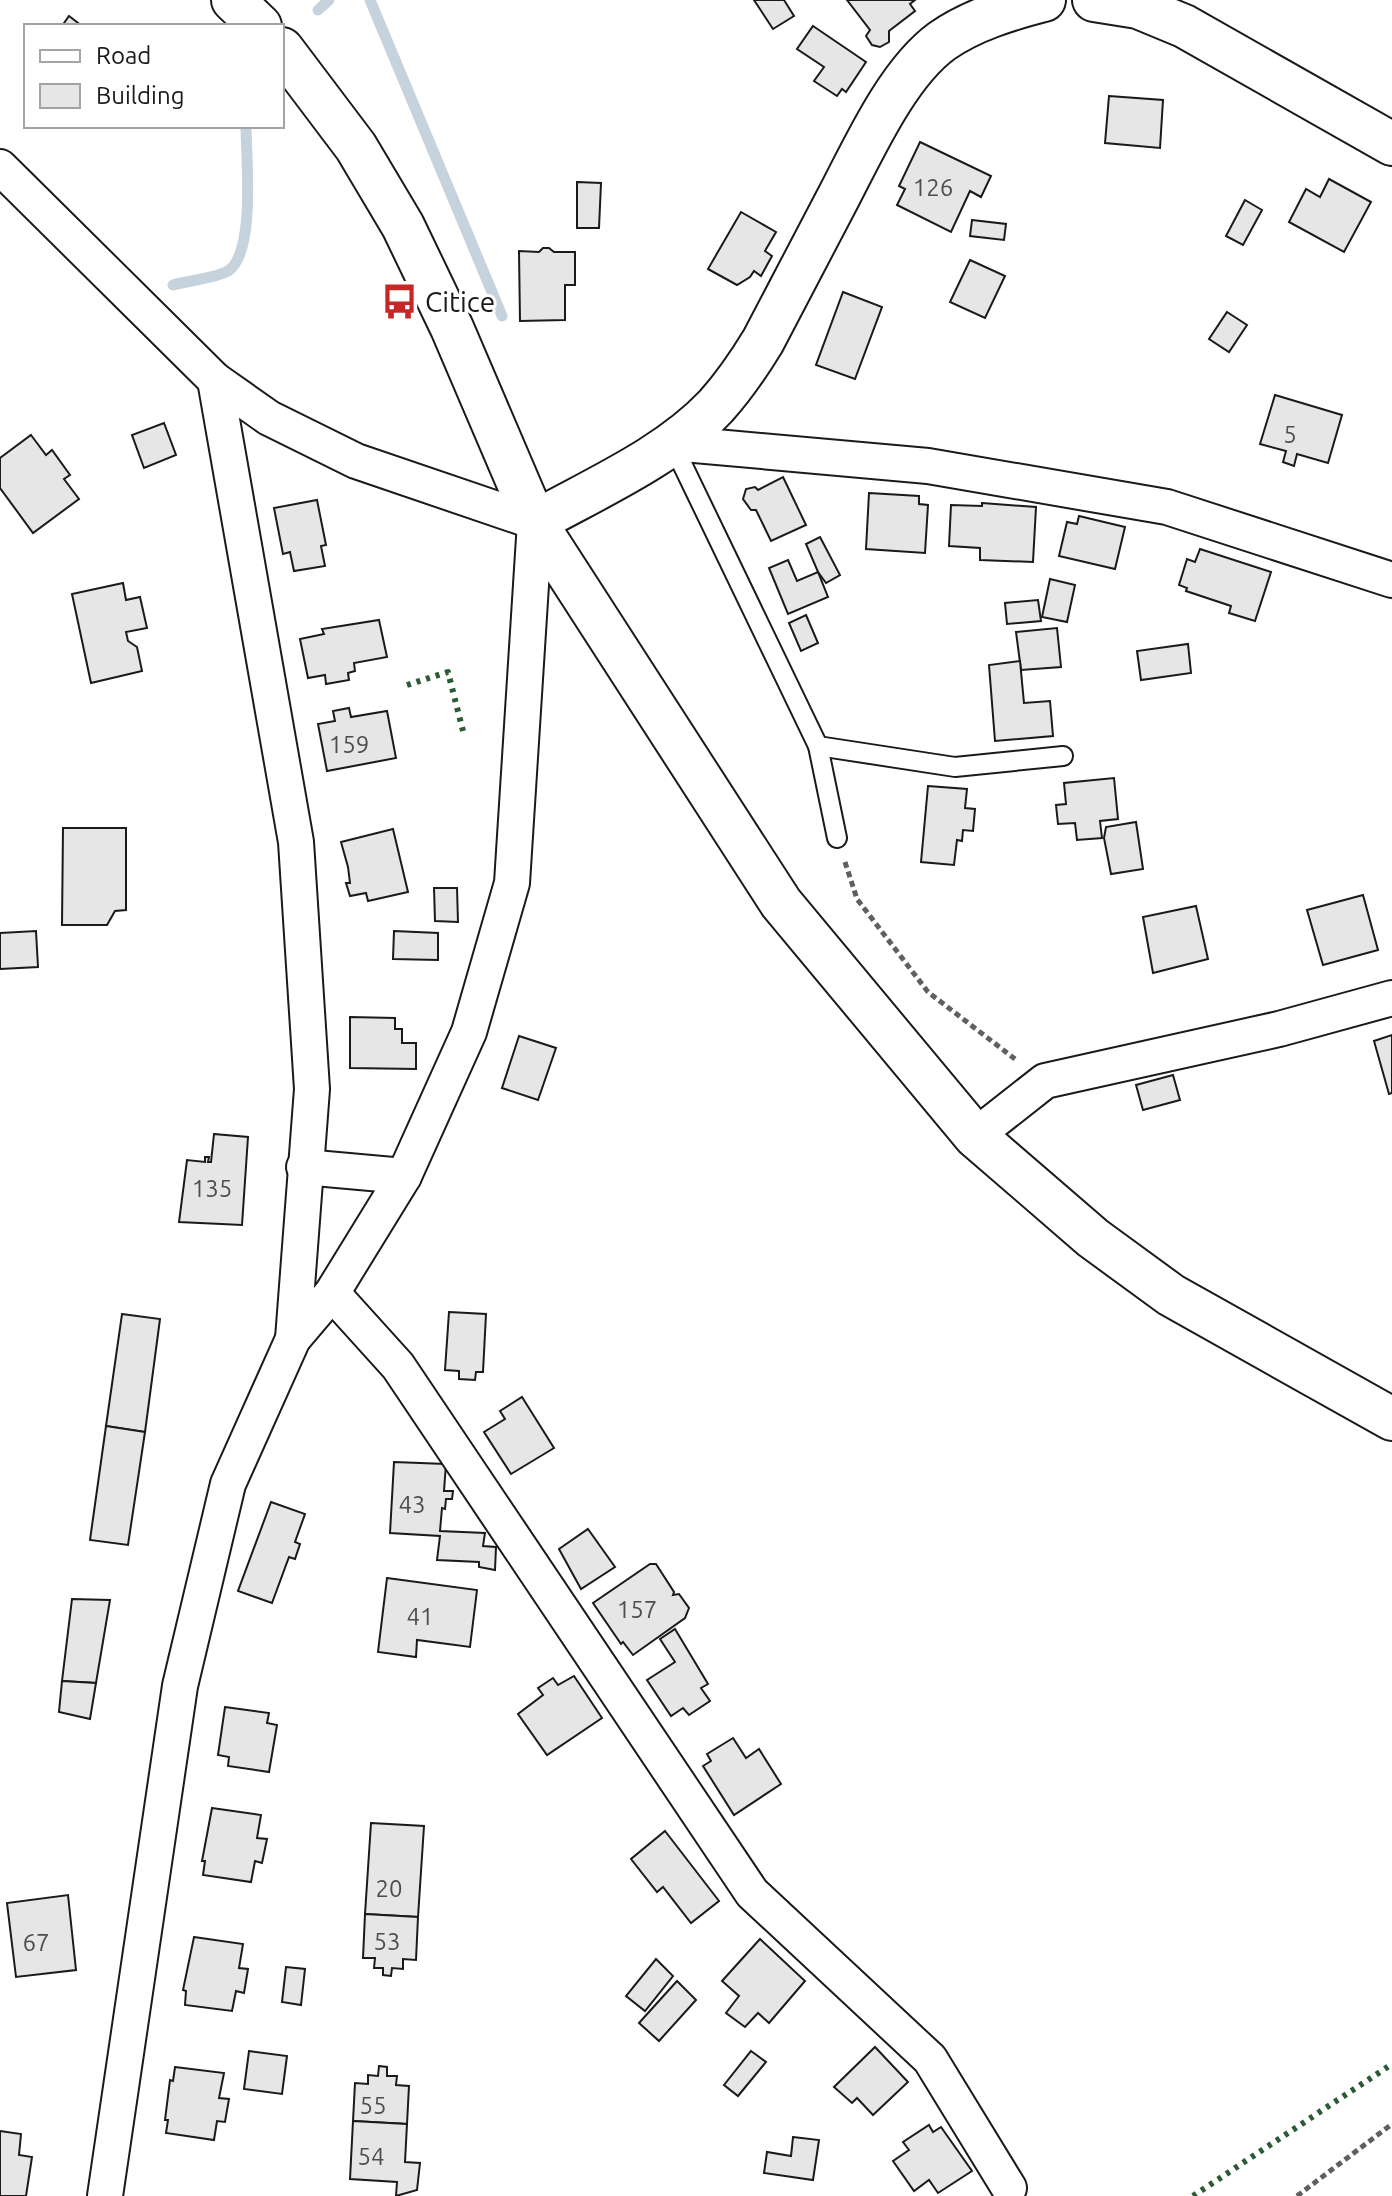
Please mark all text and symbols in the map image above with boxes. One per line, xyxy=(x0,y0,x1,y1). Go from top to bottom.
legend xyxy=(24,24,284,128)
text: Road xyxy=(96,42,151,69)
text: Building xyxy=(96,82,184,109)
house number: 126 xyxy=(913,174,953,201)
bus stop icon: Citice xyxy=(380,282,418,320)
place label: Citice xyxy=(425,286,495,317)
house number: 5 xyxy=(1283,421,1297,448)
house number: 159 xyxy=(329,731,369,758)
house number: 135 xyxy=(192,1175,232,1202)
house number: 43 xyxy=(398,1491,426,1518)
house number: 157 xyxy=(617,1596,657,1623)
house number: 41 xyxy=(406,1603,434,1630)
house number: 20 xyxy=(375,1875,403,1902)
house number: 53 xyxy=(373,1928,401,1955)
house number: 67 xyxy=(22,1929,50,1956)
house number: 55 xyxy=(359,2092,387,2119)
house number: 54 xyxy=(357,2143,385,2170)

